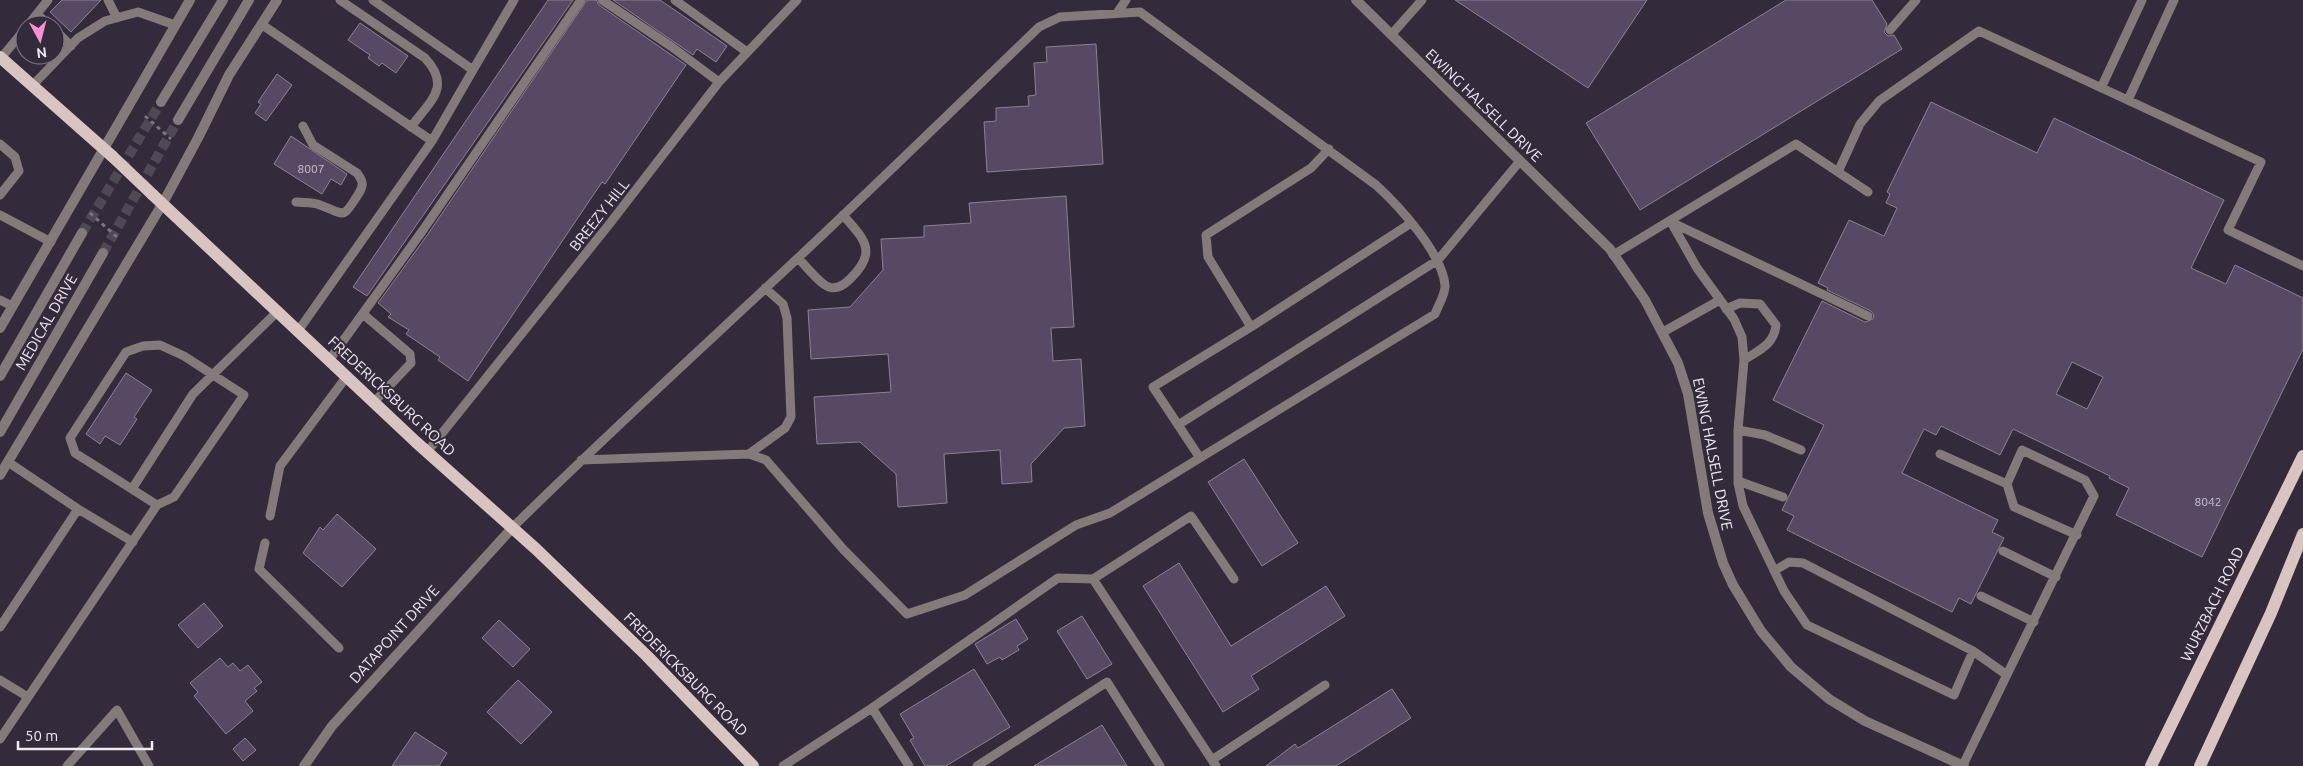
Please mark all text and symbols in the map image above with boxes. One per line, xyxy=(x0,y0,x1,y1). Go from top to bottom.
north arrow xyxy=(15,15,65,65)
text: N xyxy=(35,44,48,61)
street label: EWING HALSELL DRIVE xyxy=(1422,45,1546,165)
house number: 8007 xyxy=(297,162,325,175)
street label: BREEZY HILL xyxy=(566,176,632,254)
street label: MEDICAL DRIVE xyxy=(12,271,80,373)
street label: FREDERICKSBURG ROAD xyxy=(325,333,459,459)
street label: EWING HALSELL DRIVE xyxy=(1690,376,1736,532)
house number: 8042 xyxy=(2194,495,2222,508)
street label: WURZBACH ROAD xyxy=(2177,544,2247,664)
street label: DATAPOINT DRIVE xyxy=(346,582,442,686)
street label: FREDERICKSBURG ROAD xyxy=(621,609,751,739)
scale bar xyxy=(18,718,151,750)
text: 50 m xyxy=(25,727,58,744)

